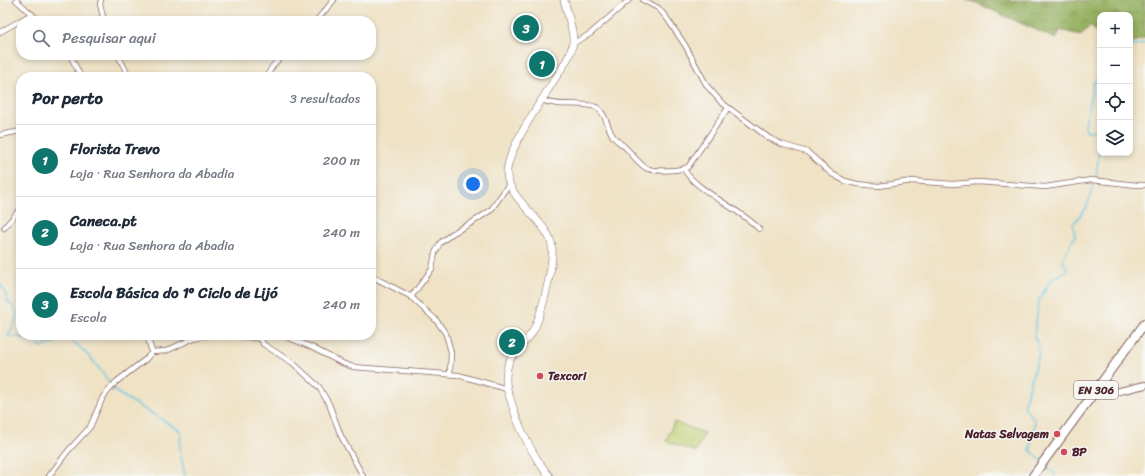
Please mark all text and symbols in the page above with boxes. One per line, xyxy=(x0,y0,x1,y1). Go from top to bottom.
map controls xyxy=(1097,12,1133,156)
button: + xyxy=(1097,12,1133,48)
pin: 3 xyxy=(513,13,539,43)
search box xyxy=(16,16,376,60)
text: Pesquisar aqui xyxy=(62,25,156,51)
icon: search xyxy=(30,27,52,49)
button: − xyxy=(1097,48,1133,84)
pin: 1 xyxy=(529,49,555,79)
text: Por perto xyxy=(32,83,103,113)
button: locate xyxy=(1097,84,1133,120)
text: 3 resultados xyxy=(290,87,360,110)
button: layers xyxy=(1097,120,1133,156)
text: Florista Trevo xyxy=(70,136,160,162)
text: 1 xyxy=(42,149,48,172)
text: 200 m xyxy=(323,149,360,172)
text: Loja · Rua Senhora da Abadia xyxy=(70,162,234,185)
your location xyxy=(463,174,483,194)
text: Caneca.pt xyxy=(70,208,137,234)
text: 2 xyxy=(41,221,49,244)
text: 240 m xyxy=(323,221,360,244)
text: Loja · Rua Senhora da Abadia xyxy=(70,234,234,257)
text: Escola Básica do 1º Ciclo de Lijó xyxy=(70,280,278,306)
text: 3 xyxy=(41,293,49,316)
text: 240 m xyxy=(323,293,360,316)
text: Escola xyxy=(70,306,107,329)
pin: 2 xyxy=(499,327,525,357)
place label: Texcori xyxy=(548,365,587,387)
marker: Texcori xyxy=(535,371,545,381)
road number: EN 306 xyxy=(1074,381,1118,399)
place label: Natas Selvagem xyxy=(964,423,1049,445)
marker: Natas Selvagem xyxy=(1052,429,1062,439)
place label: BP xyxy=(1072,441,1088,463)
marker: BP xyxy=(1059,447,1069,457)

